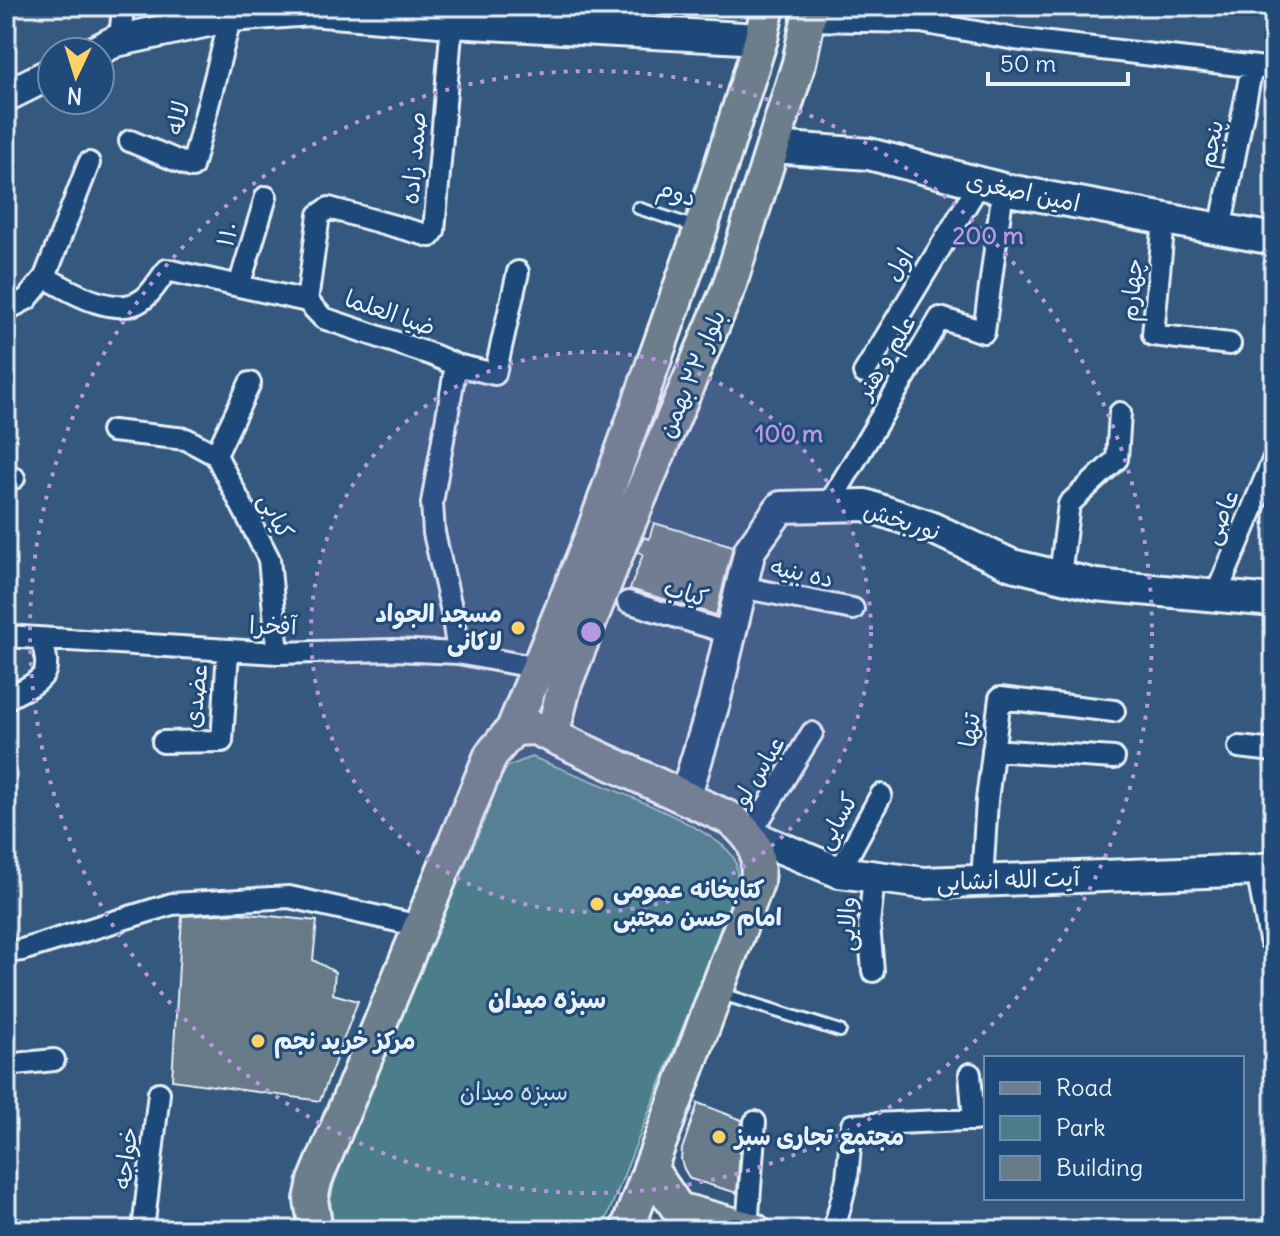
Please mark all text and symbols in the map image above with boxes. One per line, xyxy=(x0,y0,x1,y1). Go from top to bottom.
north arrow xyxy=(36,36,116,116)
scale bar xyxy=(988,36,1128,86)
text: 50 m xyxy=(1000,48,1056,78)
text: N xyxy=(66,81,83,110)
street label: لاله xyxy=(158,98,196,138)
street label: صمد زاده xyxy=(394,110,432,206)
street label: پنجم xyxy=(1191,117,1233,171)
street label: امین اصغری xyxy=(963,164,1083,218)
street label: دوم xyxy=(653,172,700,217)
street label: ۱۱۰ xyxy=(209,217,245,250)
text: 200 m xyxy=(952,220,1024,250)
street label: اول xyxy=(877,243,920,286)
street label: چهارم xyxy=(1113,257,1153,323)
street label: ضیا العلما xyxy=(341,283,440,342)
street label: بلوار ۲۲ بهمن xyxy=(651,305,732,443)
street label: علم و هنر xyxy=(847,309,925,408)
text: 100 m xyxy=(755,418,823,448)
street label: عاصی xyxy=(1195,485,1246,549)
street label: کیابی xyxy=(252,487,301,544)
street label: نوربخش xyxy=(860,494,944,547)
street label: ده بنیه xyxy=(768,551,836,593)
street label: کیاب xyxy=(660,571,712,613)
place label: مسجد الجواد لاکانی xyxy=(376,598,502,657)
street label: آفخرا xyxy=(249,610,298,640)
centre of rings xyxy=(577,618,605,646)
marker: مسجد الجواد لاکانی xyxy=(509,619,527,637)
street label: عضدی xyxy=(176,662,214,730)
street label: تنها xyxy=(952,710,986,749)
street label: عباس لو xyxy=(725,730,793,813)
street label: کسایی xyxy=(808,787,865,855)
street label: آیت الله انشایی xyxy=(936,861,1081,897)
place label: کتابخانه عمومی امام حسن مجتبی xyxy=(613,874,782,936)
marker: کتابخانه عمومی امام حسن مجتبی xyxy=(588,895,606,913)
street label: والایی xyxy=(831,896,862,952)
district label: سبزه میدان xyxy=(488,982,606,1015)
place label: مرکز خرید نجم xyxy=(274,1025,415,1059)
marker: مرکز خرید نجم xyxy=(249,1032,267,1050)
legend xyxy=(984,1056,1244,1200)
text: Road xyxy=(1056,1072,1112,1102)
park label: سبزه میدان xyxy=(460,1076,568,1106)
text: Park xyxy=(1056,1112,1106,1142)
place label: مجتمع تجاری سبز xyxy=(733,1121,904,1154)
street label: خواجه xyxy=(106,1125,145,1191)
marker: مجتمع تجاری سبز xyxy=(710,1128,728,1146)
text: Building xyxy=(1056,1152,1143,1182)

